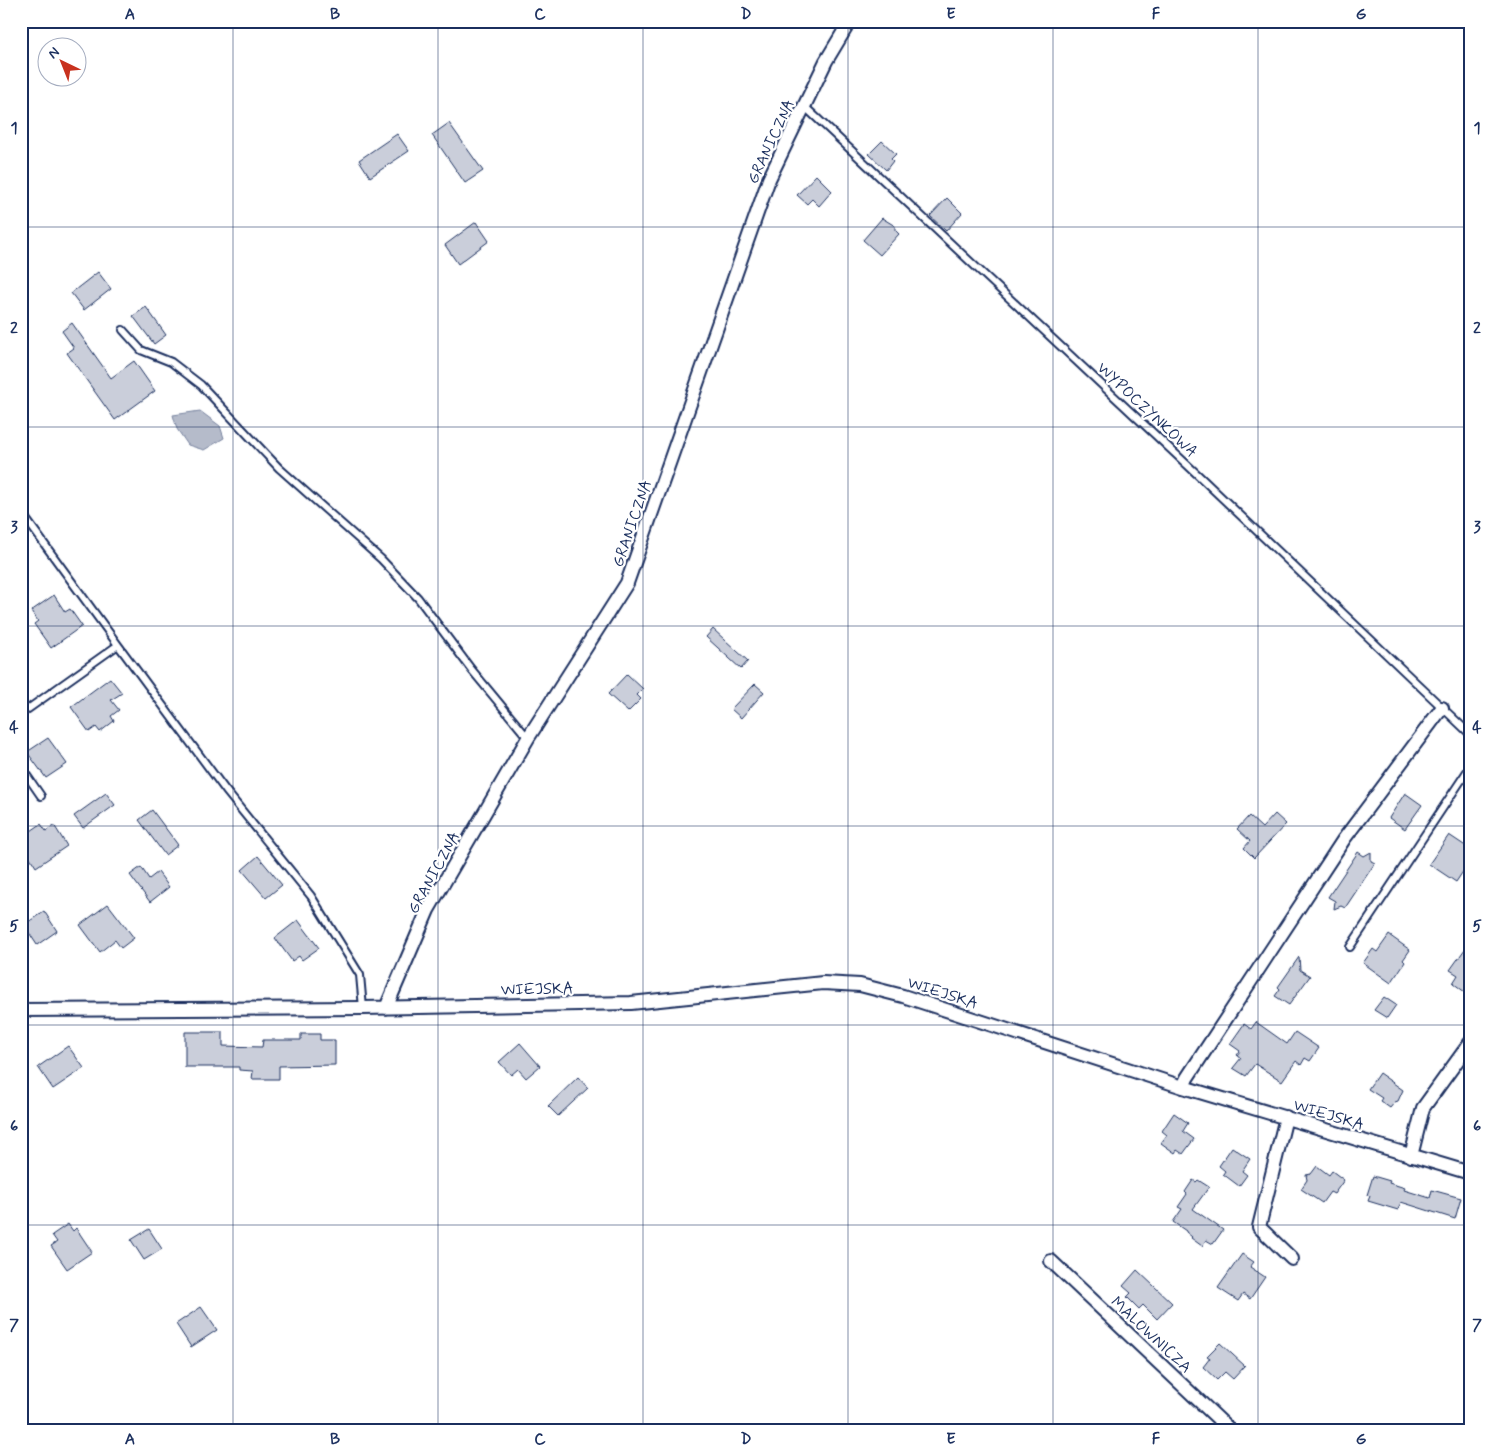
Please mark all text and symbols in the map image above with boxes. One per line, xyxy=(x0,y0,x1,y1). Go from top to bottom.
text: A xyxy=(125,4,135,25)
text: B xyxy=(330,4,340,25)
text: C xyxy=(534,4,546,25)
text: D xyxy=(740,4,752,25)
text: E xyxy=(946,4,956,25)
text: F xyxy=(1152,4,1161,25)
text: G xyxy=(1356,4,1367,25)
north arrow xyxy=(38,38,88,88)
text: N xyxy=(44,43,63,63)
street label: GRANICZNA xyxy=(743,96,800,187)
text: 1 xyxy=(10,118,18,139)
text: 1 xyxy=(1473,118,1481,139)
text: 2 xyxy=(10,318,18,339)
text: 2 xyxy=(1473,318,1481,339)
street label: WYPOCZYNKOWA xyxy=(1092,358,1202,462)
street label: GRANICZNA xyxy=(608,477,657,570)
text: 3 xyxy=(10,517,18,538)
text: 3 xyxy=(1473,517,1481,538)
text: 4 xyxy=(9,717,19,738)
text: 4 xyxy=(1472,717,1482,738)
street label: GRANICZNA xyxy=(403,828,466,918)
text: 5 xyxy=(9,916,19,937)
text: 5 xyxy=(1472,916,1482,937)
street label: WIEJSKA xyxy=(905,972,980,1015)
street label: WIEJSKA xyxy=(500,978,574,1001)
street label: WIEJSKA xyxy=(1291,1095,1366,1136)
text: 6 xyxy=(10,1116,18,1137)
text: 6 xyxy=(1473,1116,1481,1137)
street label: MALOWNICZA xyxy=(1106,1292,1196,1378)
text: 7 xyxy=(9,1315,19,1336)
text: 7 xyxy=(1472,1315,1482,1336)
text: A xyxy=(125,1429,135,1450)
text: B xyxy=(330,1429,340,1450)
text: C xyxy=(534,1429,546,1450)
text: D xyxy=(740,1429,752,1450)
text: E xyxy=(946,1429,956,1450)
text: F xyxy=(1152,1429,1161,1450)
text: G xyxy=(1356,1429,1367,1450)

